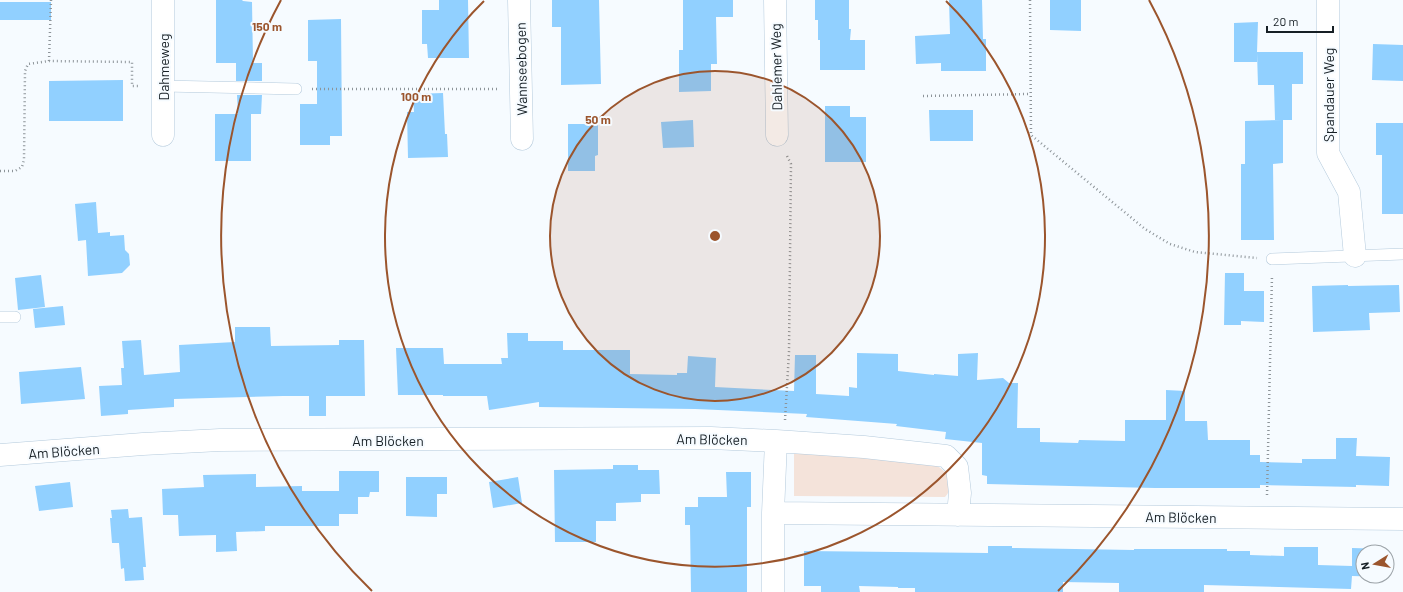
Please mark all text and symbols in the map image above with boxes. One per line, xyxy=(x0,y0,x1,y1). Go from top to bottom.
scale bar xyxy=(1267,8,1333,34)
text: 20 m xyxy=(1273,14,1299,28)
text: 150 m xyxy=(252,19,282,33)
street label: Wannseebogen xyxy=(512,22,530,116)
street label: Dahlemer Weg xyxy=(767,23,785,111)
street label: Dahmeweg xyxy=(155,34,172,100)
street label: Spandauer Weg xyxy=(1320,48,1337,142)
text: 100 m xyxy=(401,89,431,103)
text: 50 m xyxy=(585,112,611,126)
centre of rings xyxy=(708,229,722,243)
street label: Am Blöcken xyxy=(676,430,748,448)
street label: Am Blöcken xyxy=(352,432,424,449)
street label: Am Blöcken xyxy=(28,440,100,462)
street label: Am Blöcken xyxy=(1145,508,1217,526)
north arrow xyxy=(1355,544,1395,584)
text: N xyxy=(1358,561,1372,571)

